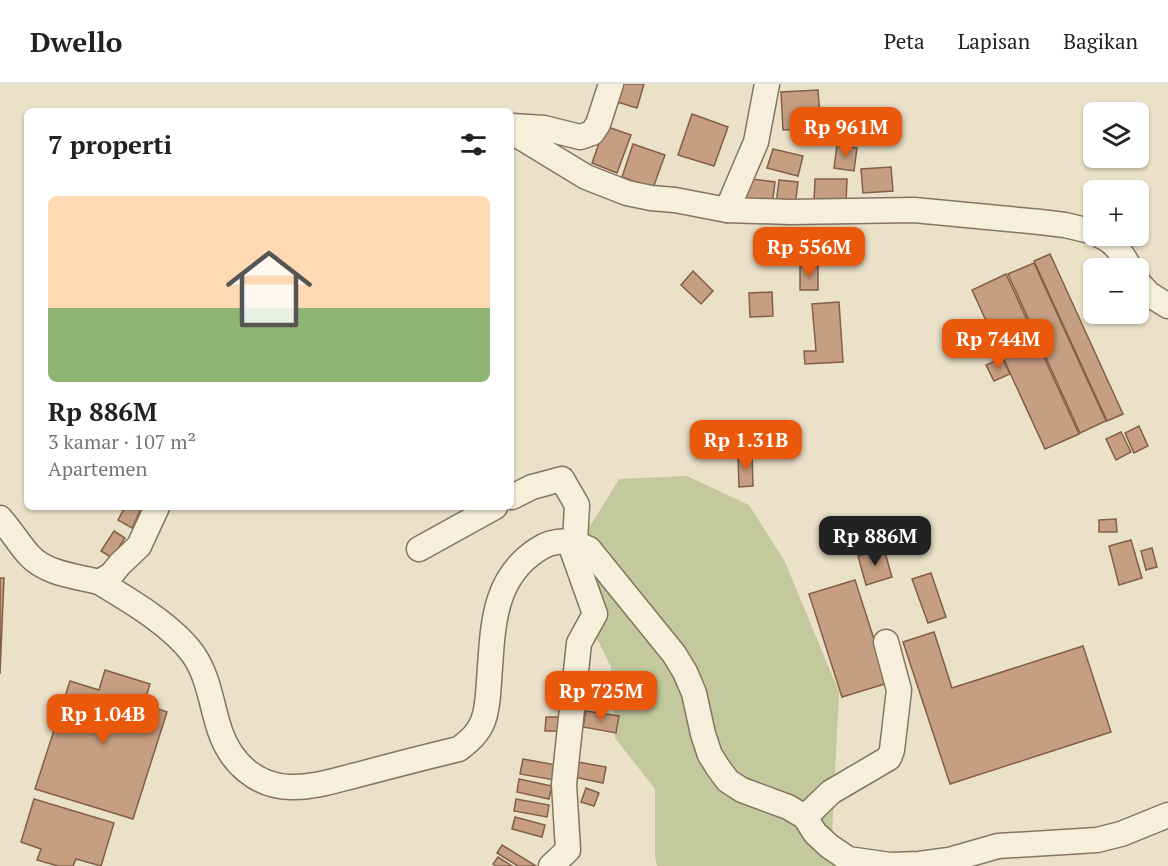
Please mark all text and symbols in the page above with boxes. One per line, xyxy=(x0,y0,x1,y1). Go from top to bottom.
text: Dwello xyxy=(30,23,122,60)
text: Peta xyxy=(884,27,925,55)
text: Lapisan xyxy=(958,27,1030,55)
text: Bagikan xyxy=(1063,27,1138,55)
map controls xyxy=(1083,102,1149,324)
button: layers xyxy=(1083,102,1149,168)
pin: Rp 961M xyxy=(791,107,901,158)
text: Rp 961M xyxy=(804,113,888,140)
text: 7 properti xyxy=(48,127,172,161)
icon: filters xyxy=(457,128,490,161)
button: + xyxy=(1083,180,1149,246)
pin: Rp 556M xyxy=(754,227,864,278)
text: Rp 556M xyxy=(767,233,851,260)
icon: home xyxy=(215,235,323,343)
button: − xyxy=(1083,258,1149,324)
pin: Rp 744M xyxy=(943,319,1053,370)
text: Rp 744M xyxy=(956,325,1040,352)
text: Rp 886M xyxy=(48,394,157,428)
pin: Rp 1.31B xyxy=(684,420,808,471)
text: Rp 1.31B xyxy=(704,426,788,453)
text: 3 kamar · 107 m² xyxy=(48,428,196,455)
text: Apartemen xyxy=(48,455,147,482)
pin: Rp 886M xyxy=(820,516,930,567)
text: Rp 886M xyxy=(833,522,917,549)
pin: Rp 725M xyxy=(546,671,656,722)
text: Rp 725M xyxy=(559,677,643,704)
pin: Rp 1.04B xyxy=(41,694,165,745)
text: Rp 1.04B xyxy=(61,700,145,727)

